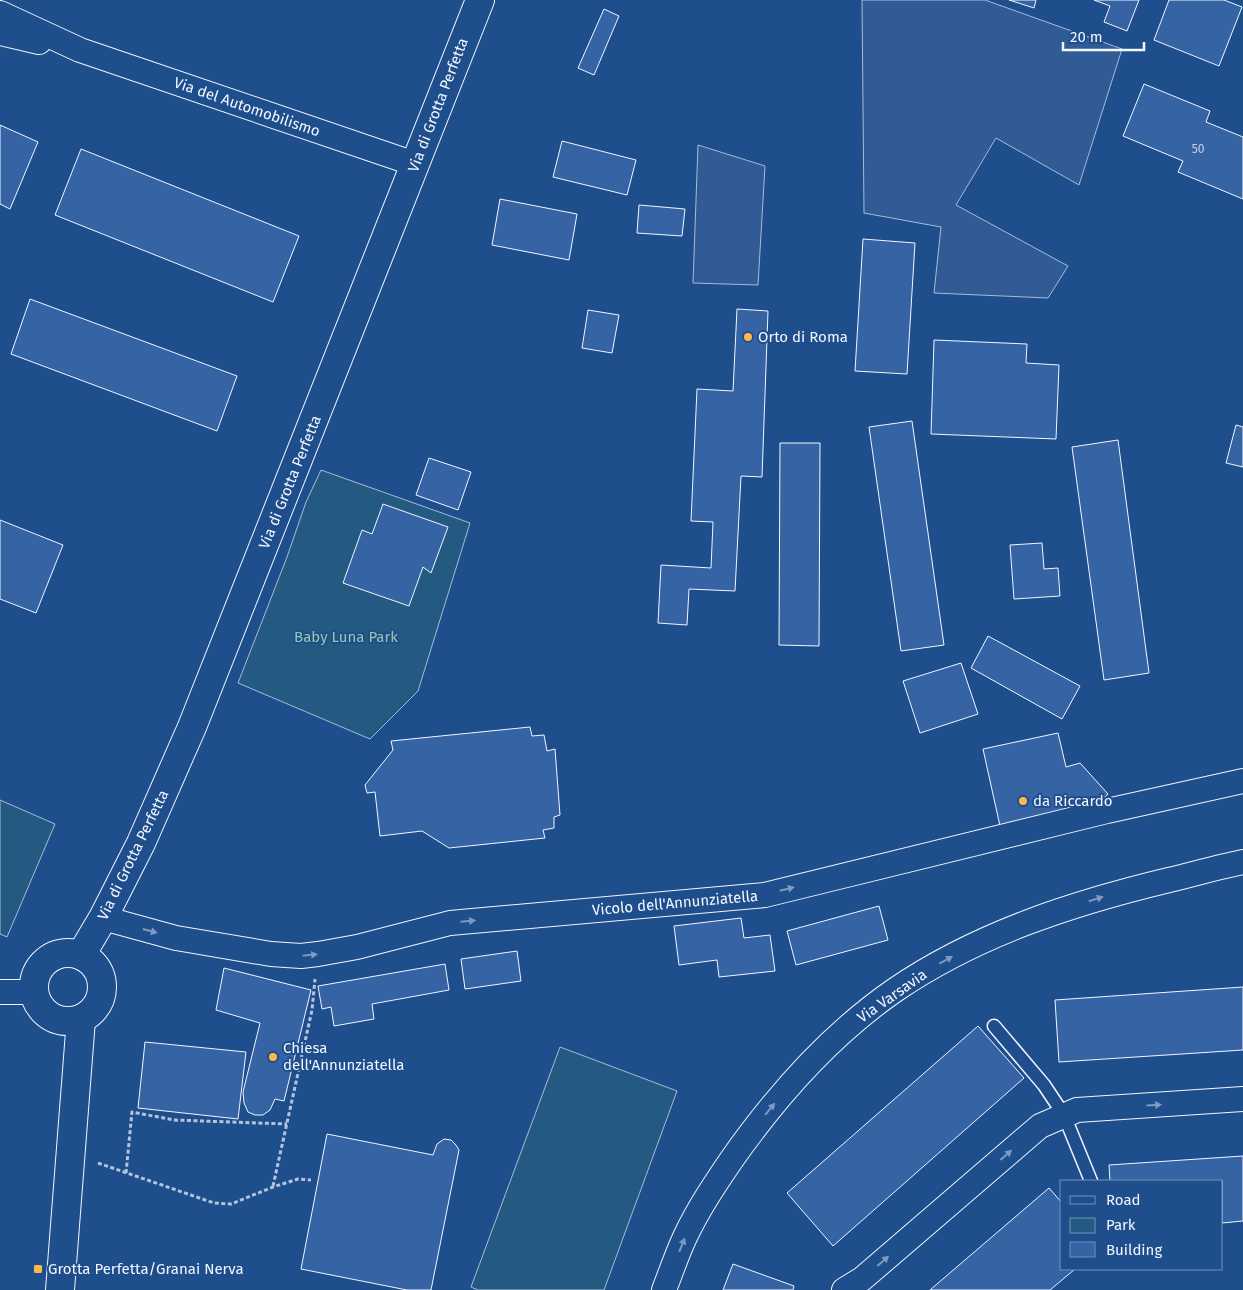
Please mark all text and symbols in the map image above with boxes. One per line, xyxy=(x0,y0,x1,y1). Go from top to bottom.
scale bar xyxy=(1063,20,1144,52)
text: 20 m xyxy=(1070,28,1103,46)
street label: Via di Grotta Perfetta xyxy=(404,35,472,175)
street label: Via del Automobilismo xyxy=(172,74,322,140)
house number: 50 xyxy=(1192,142,1205,156)
place label: Orto di Roma xyxy=(758,328,848,346)
marker: Orto di Roma xyxy=(742,331,754,343)
street label: Via di Grotta Perfetta xyxy=(255,413,325,551)
park label: Baby Luna Park xyxy=(294,628,398,646)
street label: Via di Grotta Perfetta xyxy=(94,787,172,923)
place label: da Riccardo xyxy=(1033,792,1113,810)
marker: da Riccardo xyxy=(1017,795,1029,807)
one-way arrow xyxy=(779,885,794,893)
street label: Vicolo dell'Annunziatella xyxy=(591,887,759,919)
one-way arrow xyxy=(1089,894,1104,902)
one-way arrow xyxy=(461,917,477,925)
one-way arrow xyxy=(142,927,157,935)
one-way arrow xyxy=(302,951,318,959)
one-way arrow xyxy=(939,956,954,964)
street label: Via Varsavia xyxy=(854,965,930,1027)
place label: Chiesa dell'Annunziatella xyxy=(283,1039,404,1074)
marker: Chiesa dell'Annunziatella xyxy=(267,1051,279,1063)
one-way arrow xyxy=(1146,1100,1162,1108)
one-way arrow xyxy=(764,1102,775,1115)
one-way arrow xyxy=(1000,1150,1013,1161)
legend xyxy=(1060,1180,1223,1270)
text: Road xyxy=(1106,1191,1141,1209)
text: Park xyxy=(1106,1216,1136,1234)
one-way arrow xyxy=(678,1238,686,1252)
text: Building xyxy=(1106,1241,1162,1259)
one-way arrow xyxy=(876,1255,888,1267)
place label: Grotta Perfetta/Granai Nerva xyxy=(48,1260,244,1278)
marker: Grotta Perfetta/Granai Nerva xyxy=(32,1263,44,1275)

